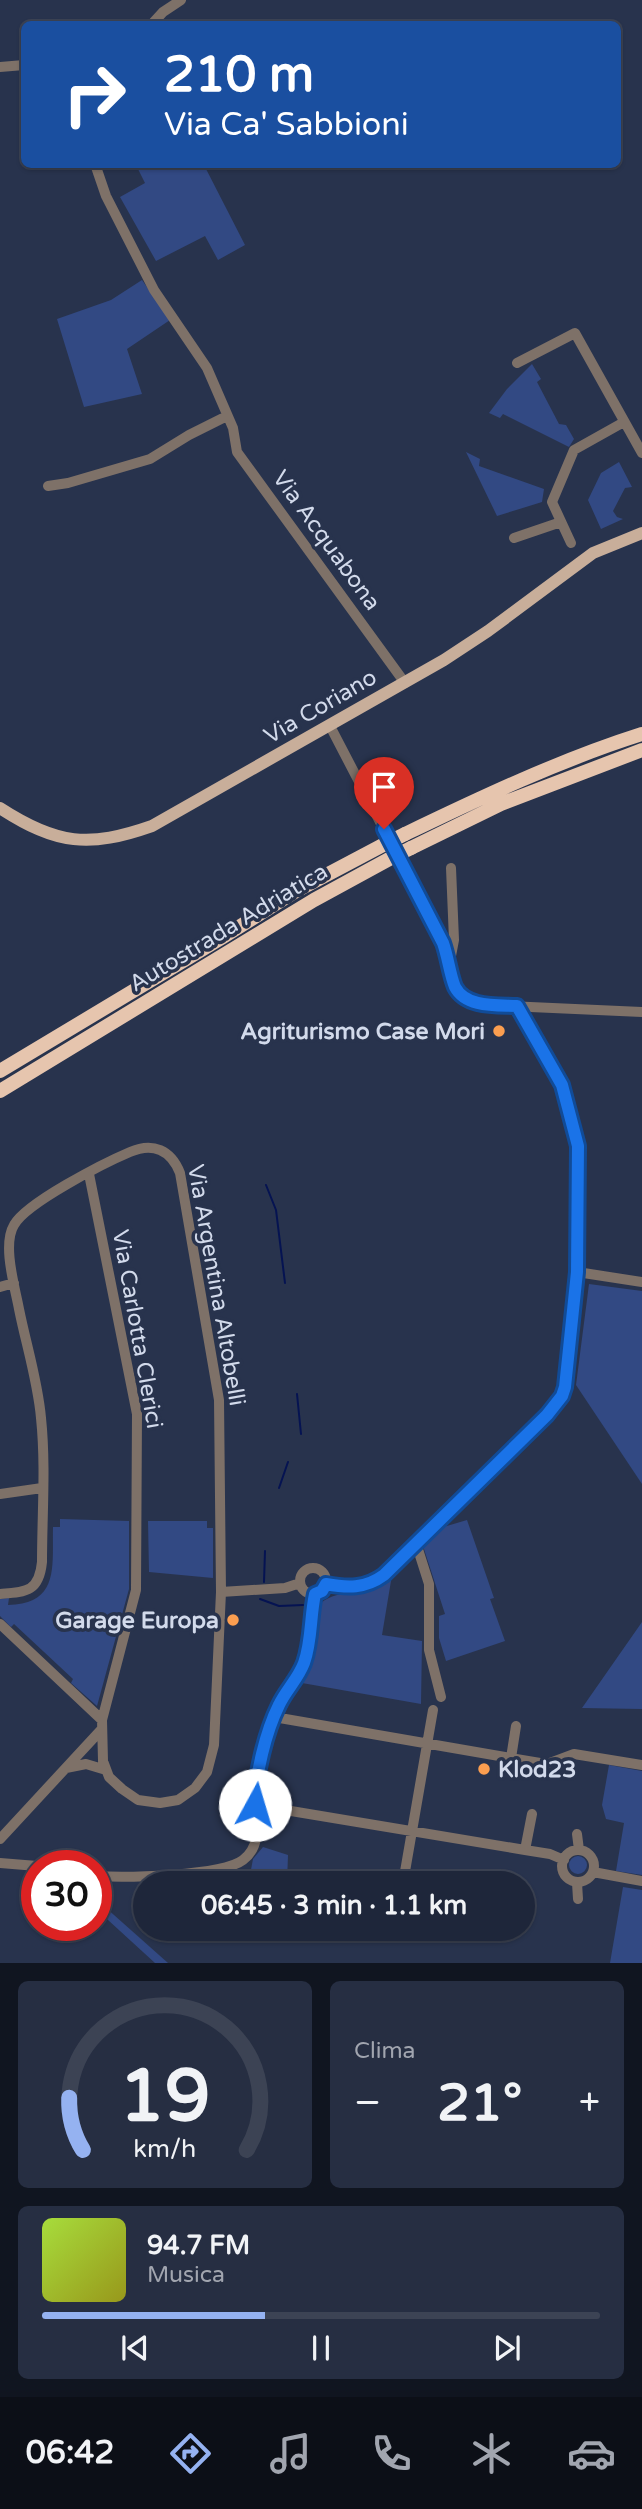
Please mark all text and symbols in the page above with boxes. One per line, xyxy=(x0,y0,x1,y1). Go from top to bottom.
text: 210 m xyxy=(164,46,314,105)
icon: right xyxy=(49,49,140,140)
text: Via Ca' Sabbioni xyxy=(164,106,409,144)
street label: Via Acquabona xyxy=(266,465,386,616)
street label: Via Coriano xyxy=(259,663,382,750)
pin xyxy=(354,757,414,829)
icon: arrive xyxy=(365,768,403,806)
street label: Autostrada Adriatica xyxy=(124,857,333,998)
place label: Agriturismo Case Mori xyxy=(240,1018,485,1046)
marker: Agriturismo Case Mori xyxy=(491,1023,507,1039)
street label: Via Argentina Altobelli xyxy=(181,1162,251,1408)
street label: Via Carlotta Clerici xyxy=(106,1228,168,1431)
place label: Garage Europa xyxy=(55,1607,219,1635)
marker: Garage Europa xyxy=(225,1612,241,1628)
place label: Klod23 xyxy=(498,1756,577,1784)
marker: Klod23 xyxy=(476,1761,492,1777)
position arrow xyxy=(218,1768,292,1842)
speed limit sign: 30 xyxy=(21,1850,112,1941)
text: 06:45 · 3 min · 1.1 km xyxy=(201,1890,467,1921)
text: Clima xyxy=(354,2037,415,2065)
text: 19 xyxy=(119,2054,211,2142)
text: 21° xyxy=(437,2072,522,2135)
text: − xyxy=(354,2080,381,2126)
text: + xyxy=(579,2080,600,2126)
text: km/h xyxy=(134,2134,196,2164)
text: 94.7 FM xyxy=(147,2230,250,2261)
text: Musica xyxy=(147,2261,225,2289)
icon: previous xyxy=(116,2329,154,2367)
icon: pause xyxy=(302,2329,340,2367)
icon: next xyxy=(488,2329,526,2367)
icon: directions xyxy=(166,2429,215,2478)
icon: music xyxy=(266,2429,315,2478)
icon: phone xyxy=(367,2429,416,2478)
icon: climate xyxy=(467,2429,516,2478)
icon: car xyxy=(567,2429,616,2478)
text: 06:42 xyxy=(26,2434,114,2472)

